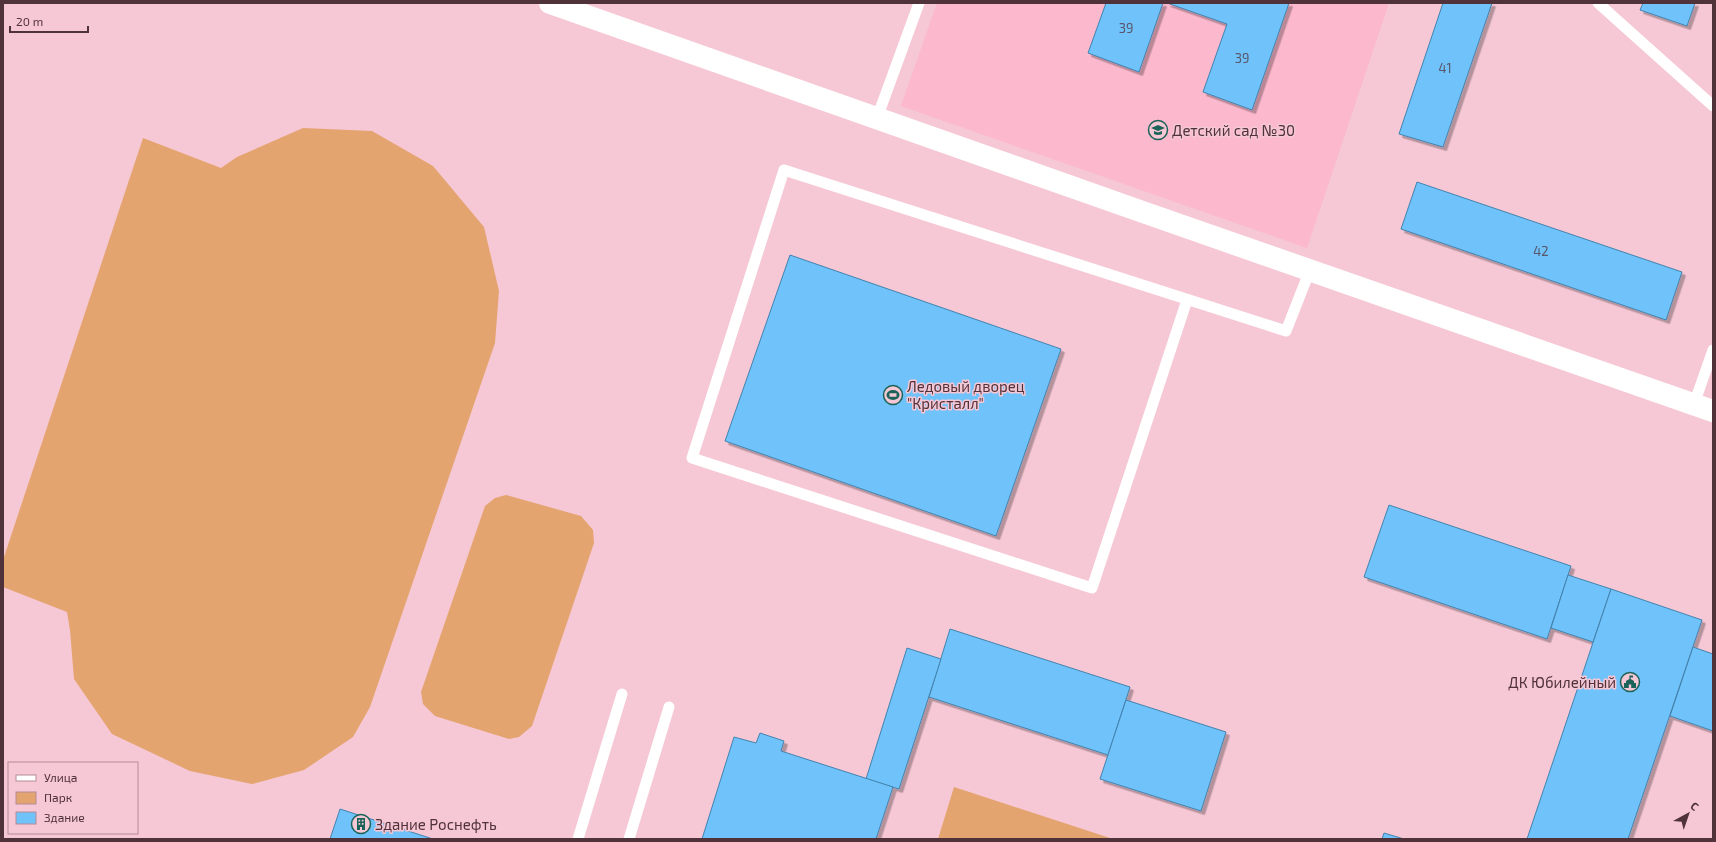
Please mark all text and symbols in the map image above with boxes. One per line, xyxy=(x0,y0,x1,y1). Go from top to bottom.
scale bar xyxy=(10,8,88,34)
text: 20 m xyxy=(16,14,43,28)
house number: 39 xyxy=(1119,20,1133,36)
house number: 39 xyxy=(1235,50,1249,66)
house number: 41 xyxy=(1438,60,1452,76)
school or university icon: Детский сад №30 xyxy=(1147,119,1169,141)
place label: Детский сад №30 xyxy=(1172,121,1295,139)
house number: 42 xyxy=(1533,243,1549,259)
place label: Ледовый дворец "Кристалл" xyxy=(907,377,1025,412)
sports icon: Ледовый дворец "Кристалл" xyxy=(882,384,904,406)
public building icon: ДК Юбилейный xyxy=(1619,671,1641,693)
place label: ДК Юбилейный xyxy=(1508,673,1616,691)
legend xyxy=(8,762,138,834)
text: Улица xyxy=(44,770,77,784)
text: Парк xyxy=(44,790,73,804)
north arrow xyxy=(1668,794,1708,834)
text: С xyxy=(1688,799,1702,813)
text: Здание xyxy=(44,810,85,824)
building icon: Здание Роснефть xyxy=(350,813,372,835)
place label: Здание Роснефть xyxy=(375,815,497,833)

